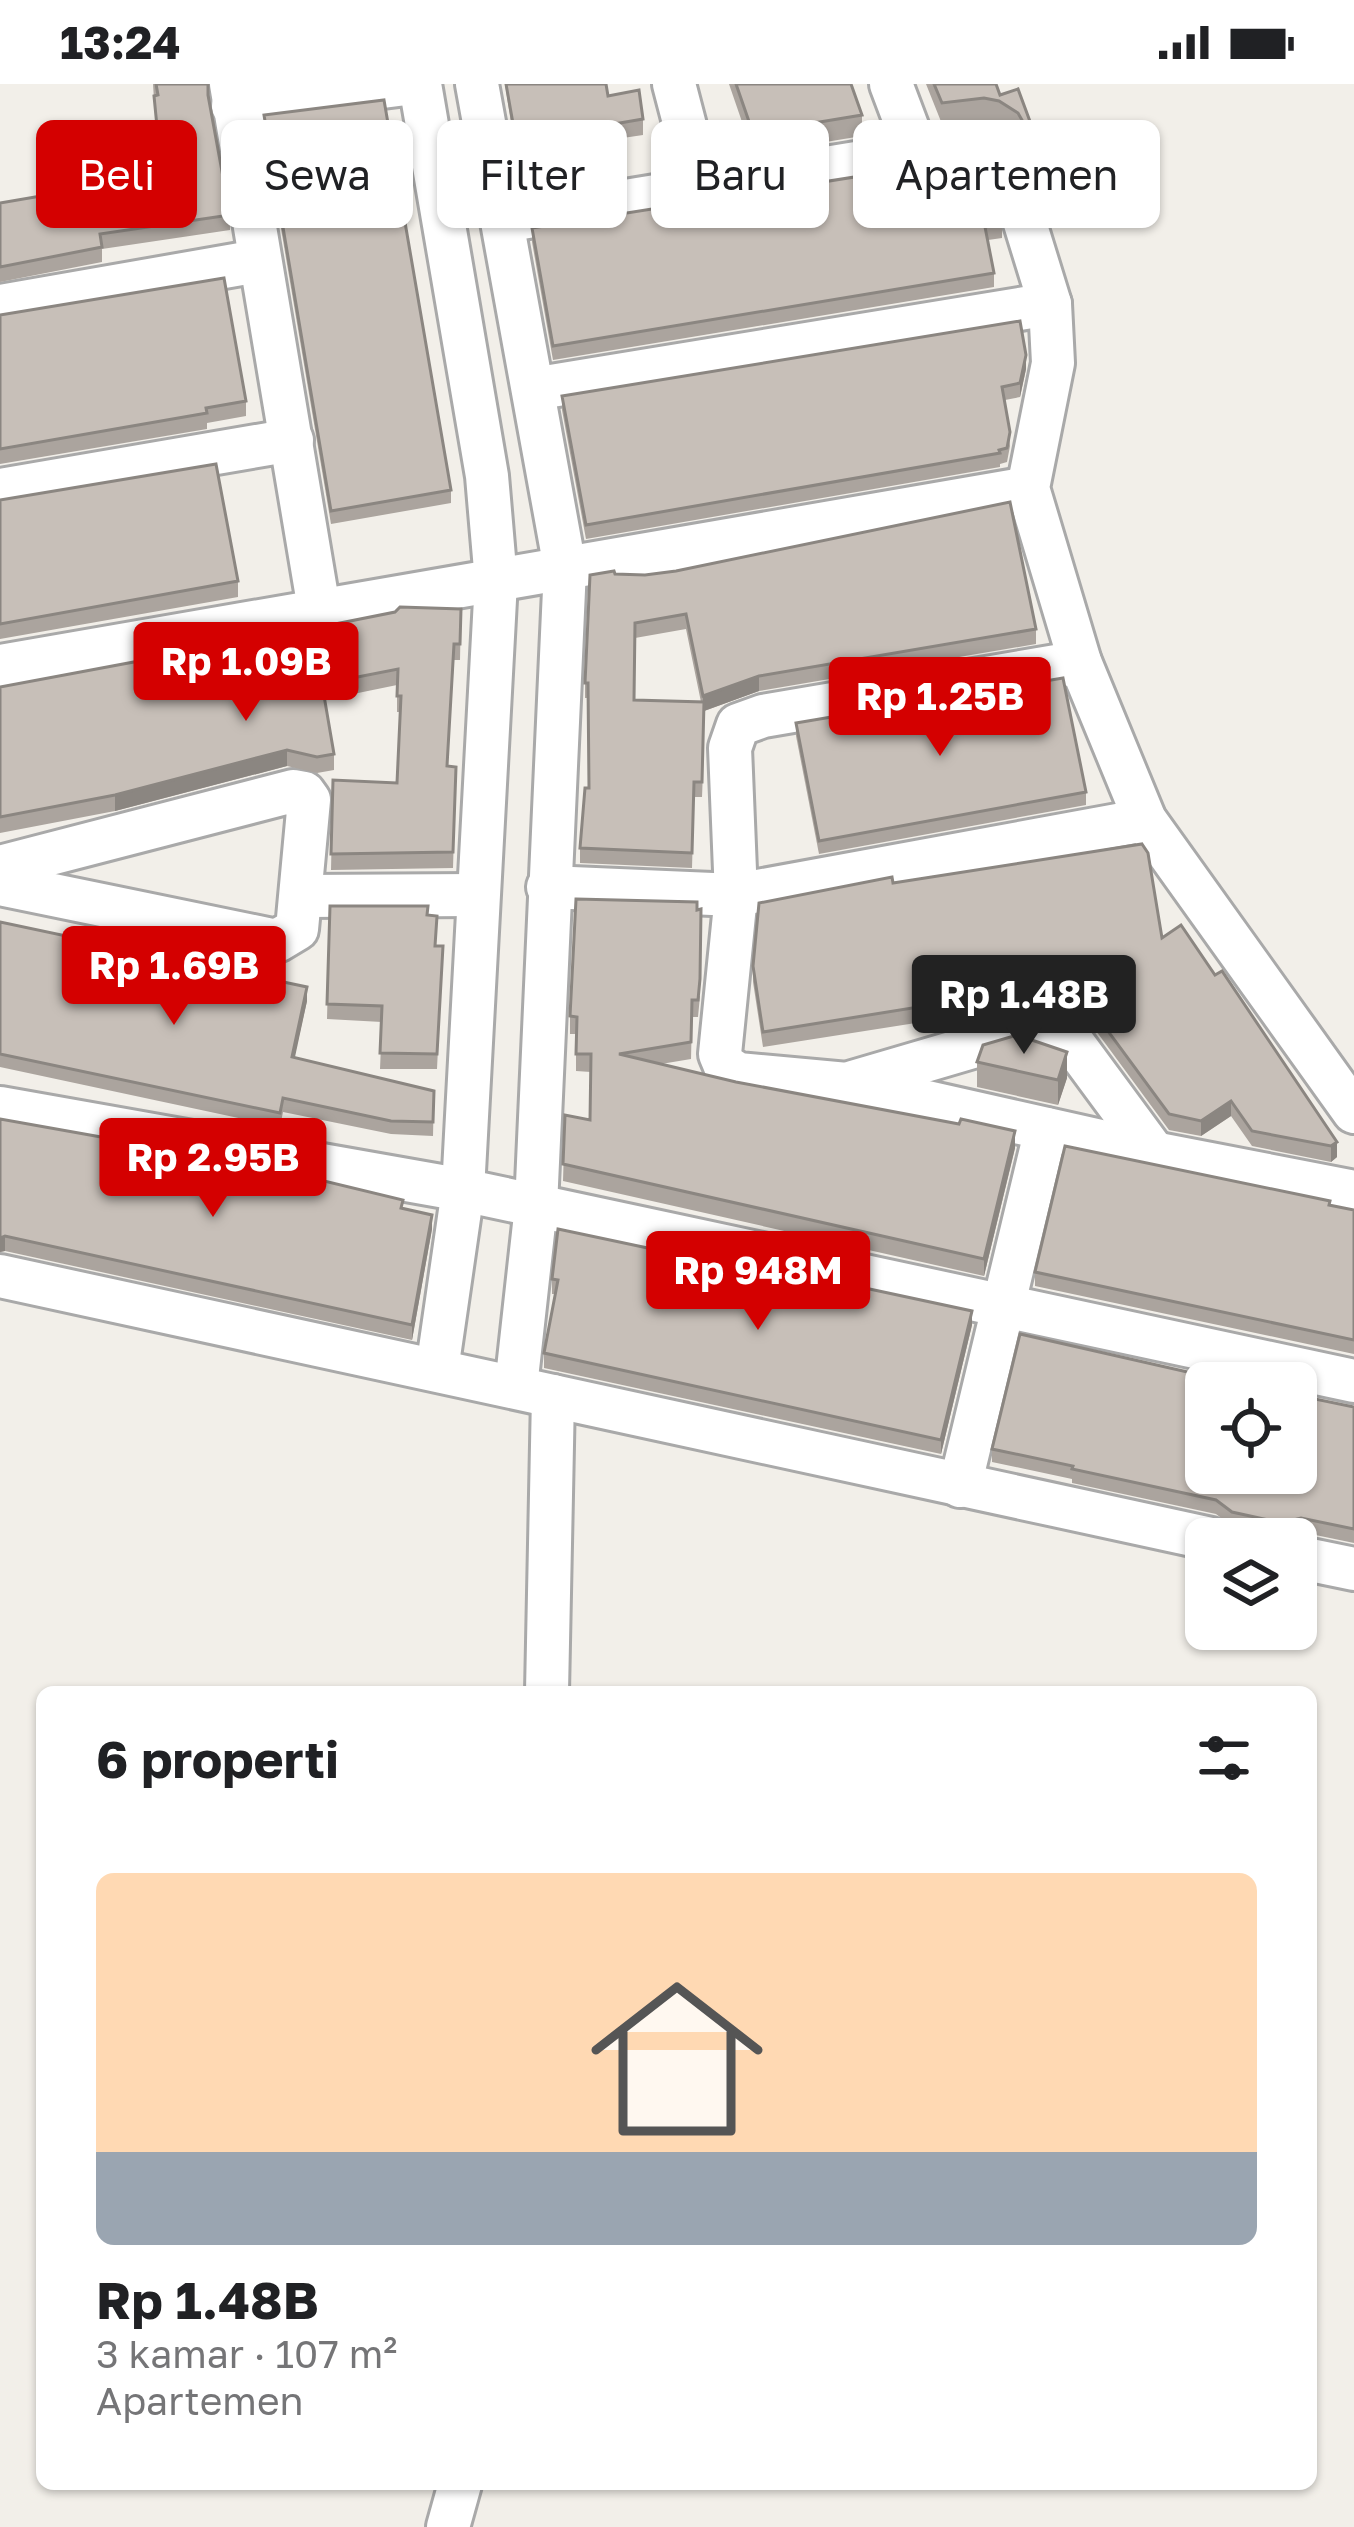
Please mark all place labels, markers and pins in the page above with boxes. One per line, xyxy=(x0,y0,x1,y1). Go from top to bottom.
pin: Rp 1.09B xyxy=(122,622,370,724)
pin: Rp 1.25B xyxy=(816,657,1064,759)
pin: Rp 1.69B xyxy=(50,926,298,1028)
pin: Rp 1.48B xyxy=(900,955,1148,1057)
pin: Rp 2.95B xyxy=(89,1118,337,1220)
pin: Rp 948M xyxy=(647,1231,869,1333)

